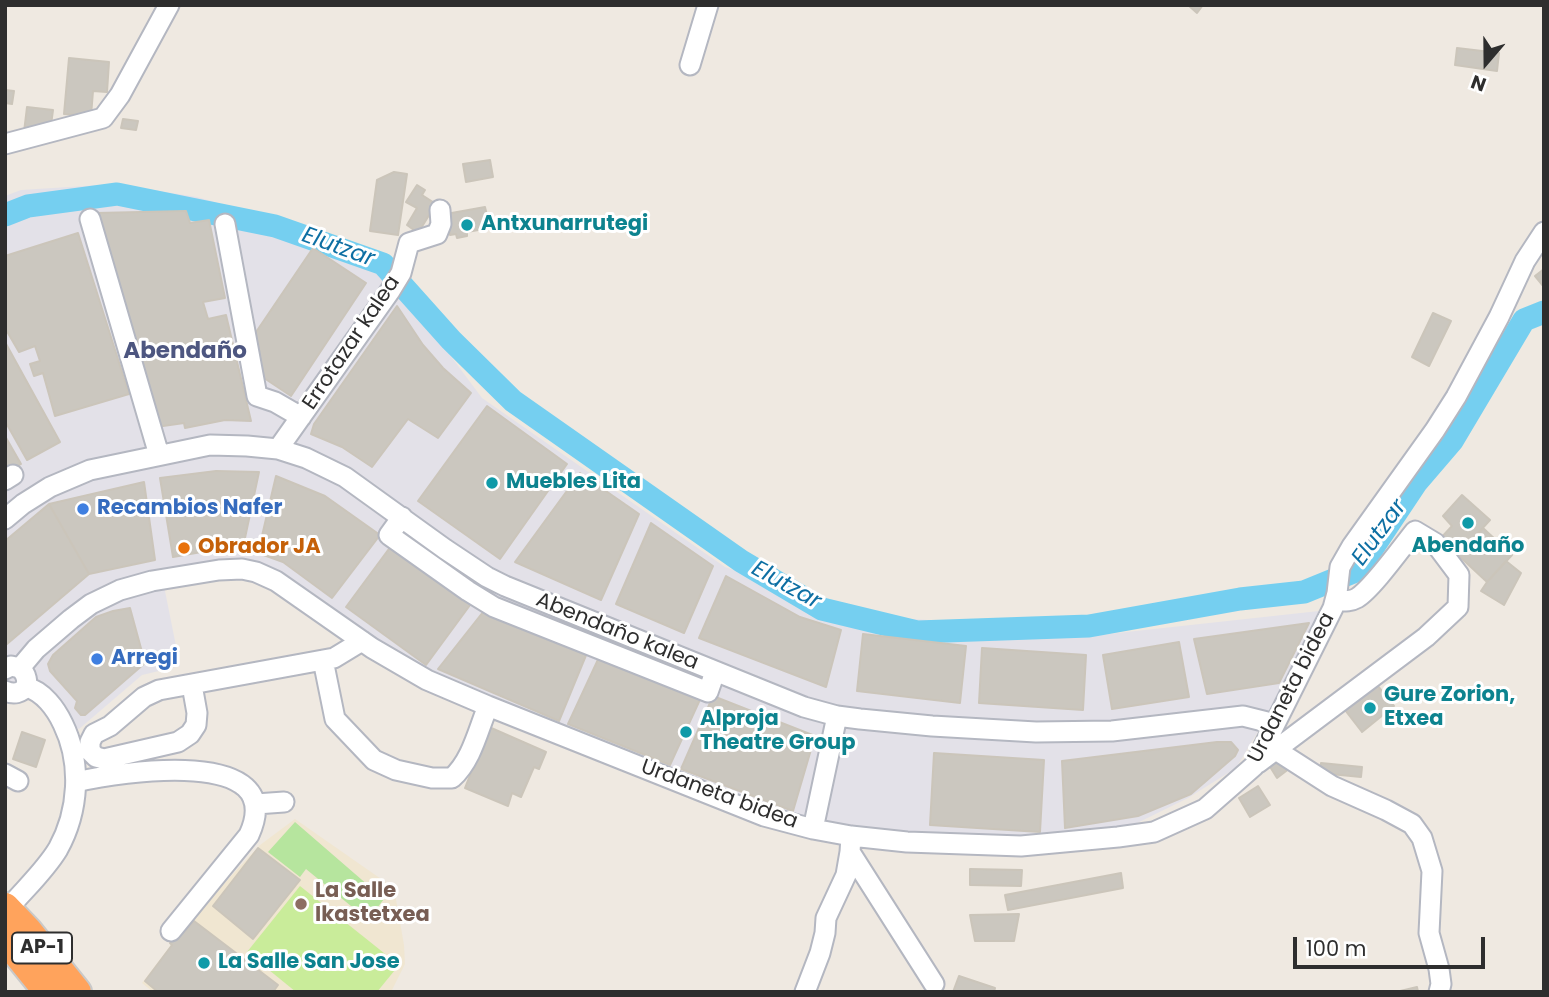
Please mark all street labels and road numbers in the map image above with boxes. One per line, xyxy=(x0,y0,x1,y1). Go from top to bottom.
street label: Errotazar kalea xyxy=(298,271,406,415)
street label: Abendaño kalea xyxy=(532,588,702,676)
street label: Urdaneta bidea xyxy=(1243,609,1341,767)
street label: Urdaneta bidea xyxy=(637,755,801,835)
road number: AP-1 xyxy=(12,932,72,964)

